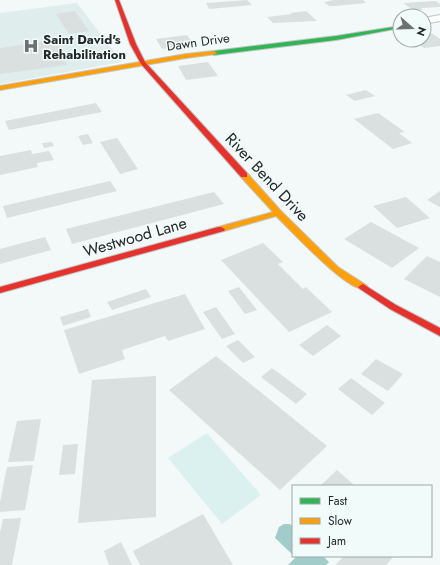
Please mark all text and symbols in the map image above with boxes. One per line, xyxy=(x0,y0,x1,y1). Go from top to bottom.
north arrow xyxy=(392,8,432,48)
text: N xyxy=(412,25,430,38)
street label: Dawn Drive xyxy=(165,28,231,56)
place label: Saint David's Rehabilitation xyxy=(43,30,126,64)
hospital icon: Saint David's Rehabilitation xyxy=(22,37,40,55)
street label: River Bend Drive xyxy=(220,128,314,226)
street label: Westwood Lane xyxy=(81,211,189,263)
legend xyxy=(292,485,432,557)
text: Fast xyxy=(328,492,347,510)
text: Slow xyxy=(328,512,353,530)
text: Jam xyxy=(326,532,346,550)

